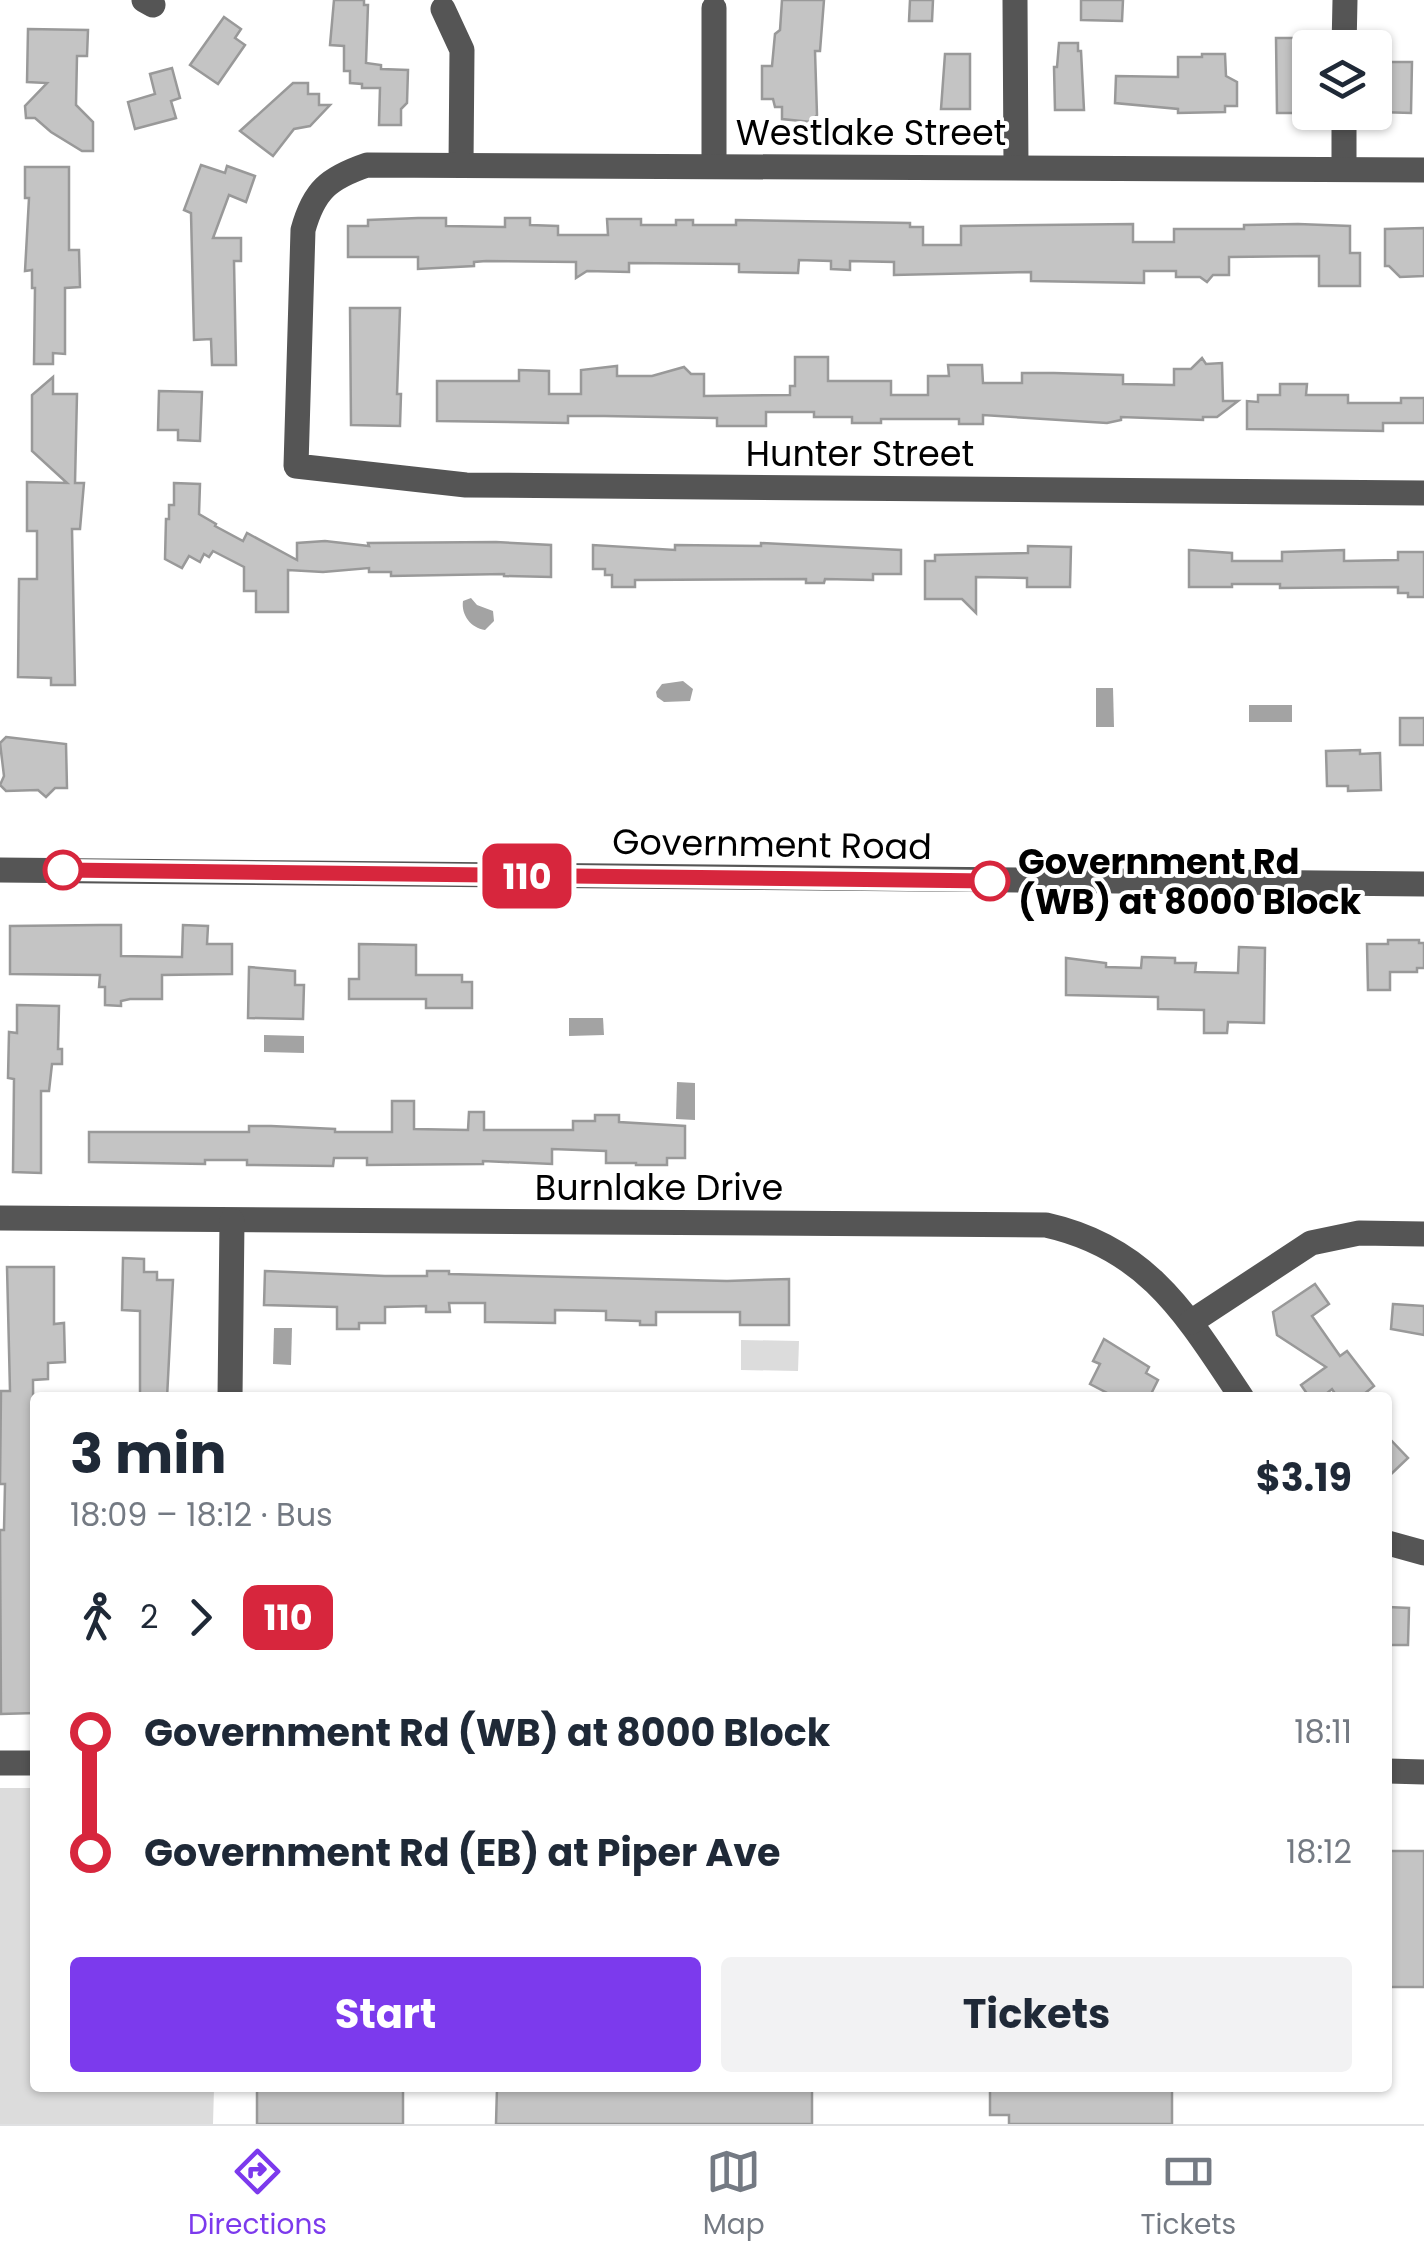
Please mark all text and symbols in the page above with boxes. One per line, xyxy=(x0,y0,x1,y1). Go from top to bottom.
map controls xyxy=(1292,30,1392,130)
button: layers xyxy=(1292,30,1392,130)
street label: Westlake Street xyxy=(736,108,1006,157)
street label: Hunter Street xyxy=(746,429,974,478)
street label: Government Road xyxy=(612,817,932,871)
place label: Government Rd (WB) at 8000 Block xyxy=(1018,837,1362,926)
line badge: 110 xyxy=(470,844,584,908)
unlabelled marker xyxy=(44,851,82,889)
text: 110 xyxy=(502,852,552,901)
marker: Government Rd (WB) at 8000 Block xyxy=(971,862,1009,900)
street label: Burnlake Drive xyxy=(535,1163,783,1212)
text: 3 min xyxy=(70,1415,226,1492)
text: $3.19 xyxy=(1256,1451,1352,1504)
text: 18:09 – 18:12 · Bus xyxy=(70,1492,333,1537)
icon: walk xyxy=(70,1590,125,1645)
icon: forward xyxy=(173,1590,228,1645)
text: 110 xyxy=(263,1593,313,1642)
text: 2 xyxy=(140,1594,158,1639)
text: Government Rd (WB) at 8000 Block xyxy=(144,1706,830,1759)
text: 18:11 xyxy=(1294,1709,1352,1754)
text: Government Rd (EB) at Piper Ave xyxy=(144,1826,780,1879)
text: 18:12 xyxy=(1286,1829,1352,1874)
button: Start xyxy=(70,1957,701,2072)
button: Tickets xyxy=(721,1957,1352,2072)
tab: Directions xyxy=(188,2144,327,2246)
tab: Map xyxy=(703,2144,765,2246)
tab: Tickets xyxy=(1140,2144,1236,2246)

